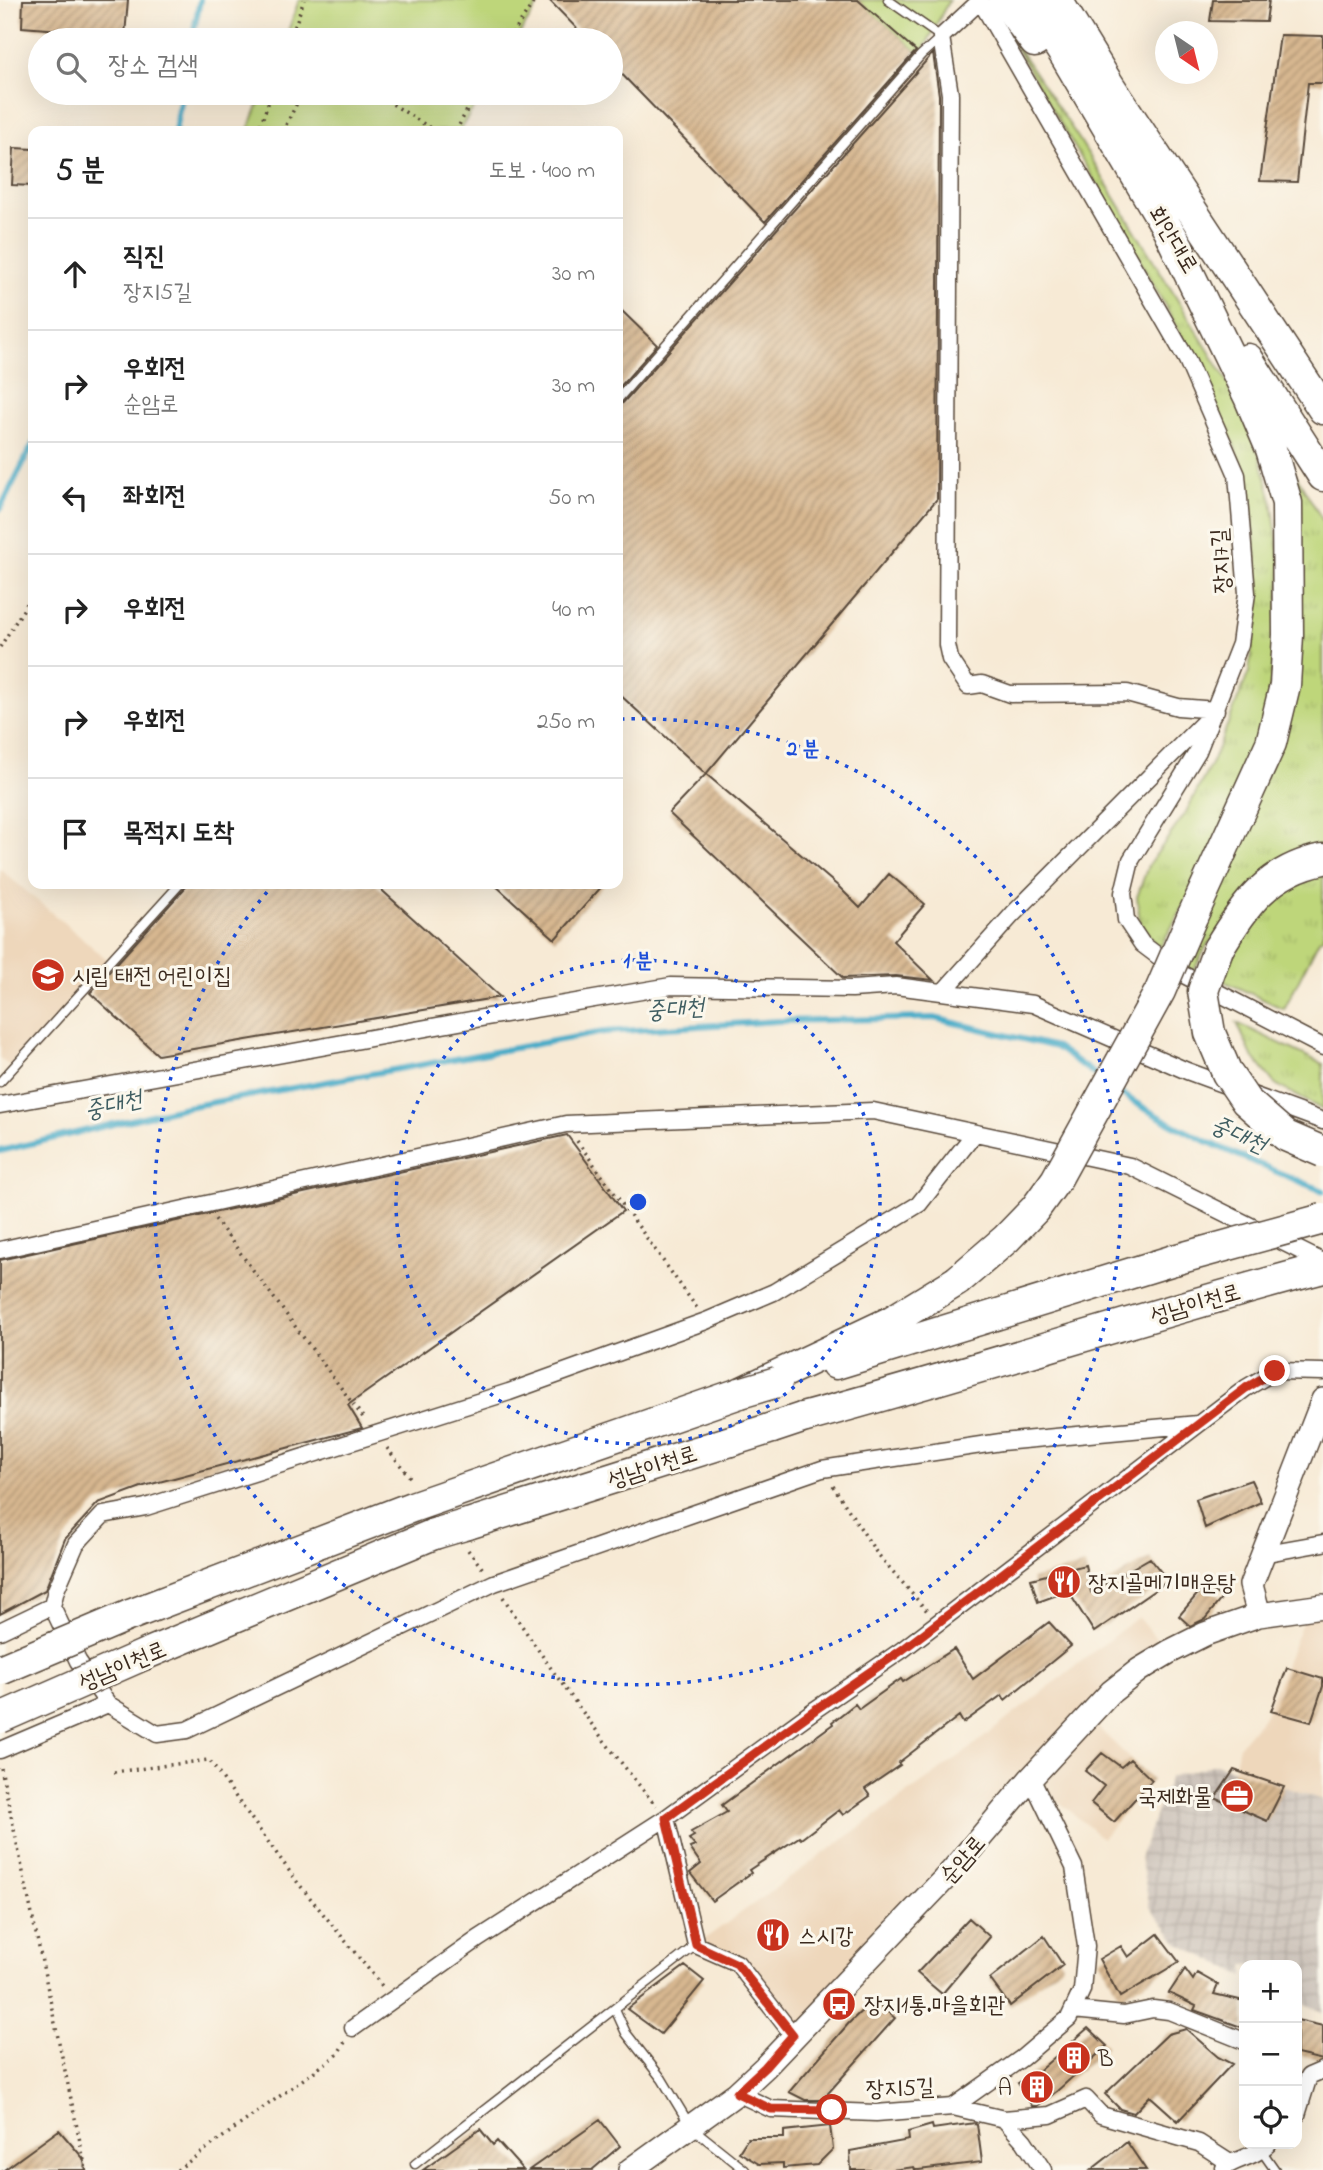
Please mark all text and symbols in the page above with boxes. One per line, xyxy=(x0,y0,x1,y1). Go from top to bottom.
north arrow xyxy=(1155,21,1218,84)
search box xyxy=(28,28,623,105)
icon: search xyxy=(52,48,90,86)
text: 장소 검색 xyxy=(108,48,198,86)
text: 5 분 xyxy=(56,150,105,194)
text: 도보 · 400 m xyxy=(489,155,595,188)
street label: 회안대로 xyxy=(1139,200,1205,281)
text: 직진 xyxy=(123,239,165,277)
icon: ahead xyxy=(56,255,94,293)
text: 30 m xyxy=(552,258,595,291)
text: 장지5길 xyxy=(123,277,192,310)
text: 우회전 xyxy=(123,351,186,389)
icon: right xyxy=(56,367,94,405)
text: 30 m xyxy=(552,370,595,403)
text: 순암로 xyxy=(123,389,179,422)
icon: left xyxy=(56,479,94,517)
text: 좌회전 xyxy=(123,479,186,517)
text: 50 m xyxy=(548,482,595,515)
street label: 장지7길 xyxy=(1204,528,1241,594)
icon: right xyxy=(56,591,94,629)
text: 우회전 xyxy=(123,591,186,629)
text: 40 m xyxy=(552,594,595,627)
icon: right xyxy=(56,703,94,741)
text: 우회전 xyxy=(123,703,186,741)
text: 250 m xyxy=(537,706,595,739)
text: 2 분 xyxy=(786,735,819,765)
icon: arrive xyxy=(56,815,94,853)
text: 목적지 도착 xyxy=(123,815,234,853)
text: 1 분 xyxy=(624,947,653,977)
school or university icon: 시립 태전 어린이집 xyxy=(29,956,67,994)
place label: 시립 태전 어린이집 xyxy=(72,961,232,994)
water label: 중대천 xyxy=(645,991,708,1030)
water label: 중대천 xyxy=(81,1082,148,1130)
water label: 중대천 xyxy=(1204,1109,1274,1165)
centre of rings xyxy=(626,1190,650,1214)
street label: 성남이천로 xyxy=(1147,1277,1245,1334)
route end xyxy=(1259,1355,1290,1386)
street label: 성남이천로 xyxy=(604,1438,702,1498)
restaurant icon: 장지골메기매운탕 xyxy=(1045,1563,1083,1601)
place label: 장지골메기매운탕 xyxy=(1088,1568,1237,1601)
street label: 성남이천로 xyxy=(74,1634,172,1701)
office icon: 국제화물 xyxy=(1218,1777,1256,1815)
place label: 국제화물 xyxy=(1138,1782,1212,1815)
street label: 순암로 xyxy=(933,1829,995,1892)
restaurant icon: 스시강 xyxy=(754,1916,792,1954)
place label: 스시강 xyxy=(798,1921,854,1954)
map controls xyxy=(1239,1960,1302,2149)
button: + xyxy=(1239,1960,1302,2023)
bus stop icon: 장지1통.마을회관 xyxy=(820,1985,858,2023)
place label: 장지1통.마을회관 xyxy=(864,1990,1006,2023)
button: − xyxy=(1239,2023,1302,2086)
building icon: B xyxy=(1055,2039,1093,2077)
place label: B xyxy=(1097,2044,1113,2077)
building icon: A xyxy=(1018,2068,1056,2106)
street label: 장지5길 xyxy=(865,2072,935,2107)
place label: A xyxy=(998,2073,1012,2106)
button: locate xyxy=(1239,2086,1302,2149)
route start xyxy=(816,2094,847,2125)

